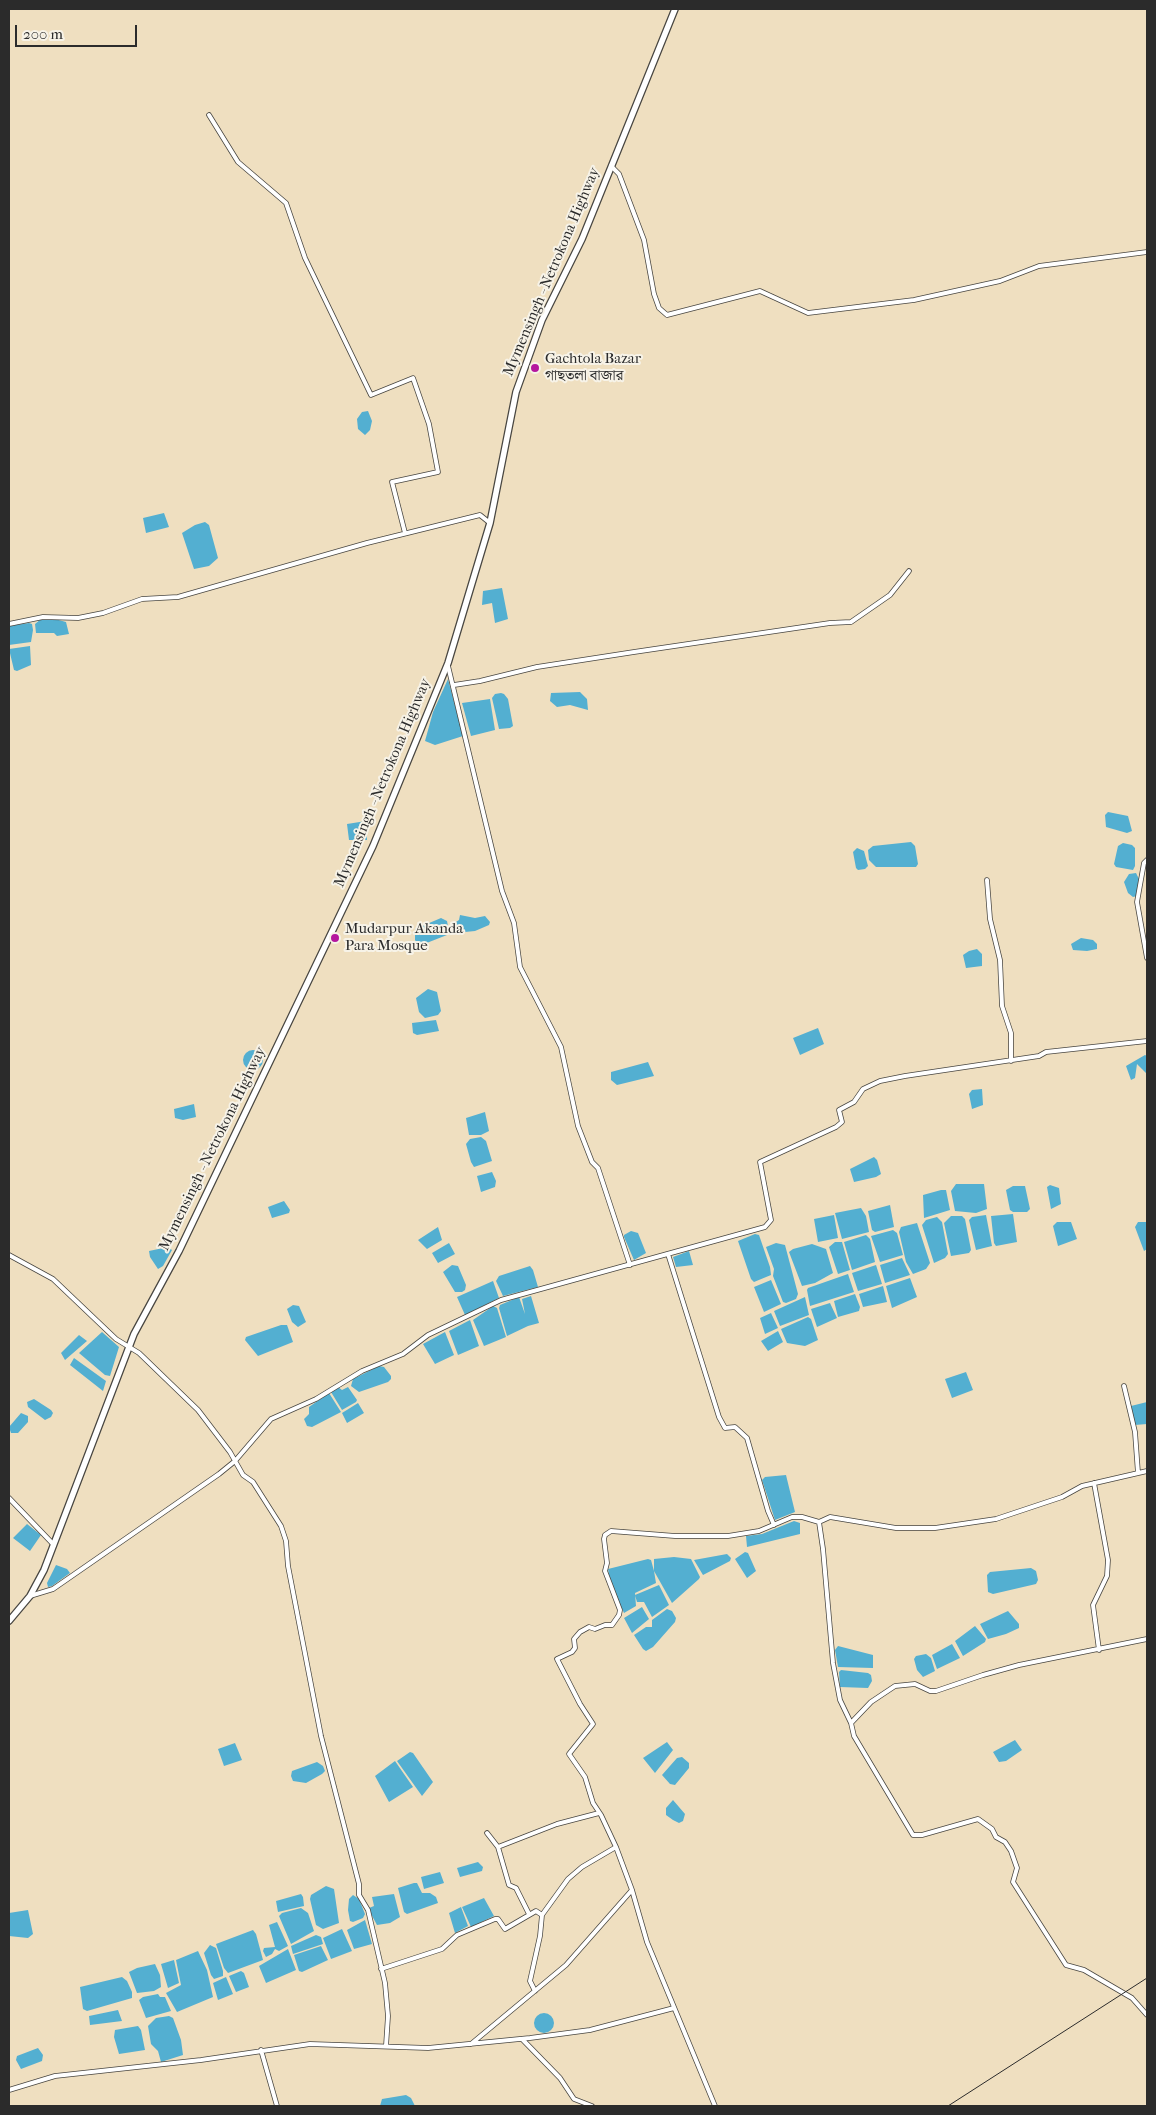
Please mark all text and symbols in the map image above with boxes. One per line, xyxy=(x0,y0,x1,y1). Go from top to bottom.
scale bar xyxy=(18,15,140,47)
text: 200 m xyxy=(23,25,63,43)
street label: Mymensingh - Netrokona Highway xyxy=(500,165,604,379)
place label: Gachtola Bazar গাছতলা বাজার xyxy=(545,350,641,385)
marker: Gachtola Bazar গাছতলা বাজার xyxy=(529,362,541,374)
street label: Mymensingh - Netrokona Highway xyxy=(331,676,435,890)
place label: Mudarpur Akanda Para Mosque xyxy=(345,920,463,955)
marker: Mudarpur Akanda Para Mosque xyxy=(329,932,341,944)
street label: Mymensingh - Netrokona Highway xyxy=(156,1044,270,1254)

